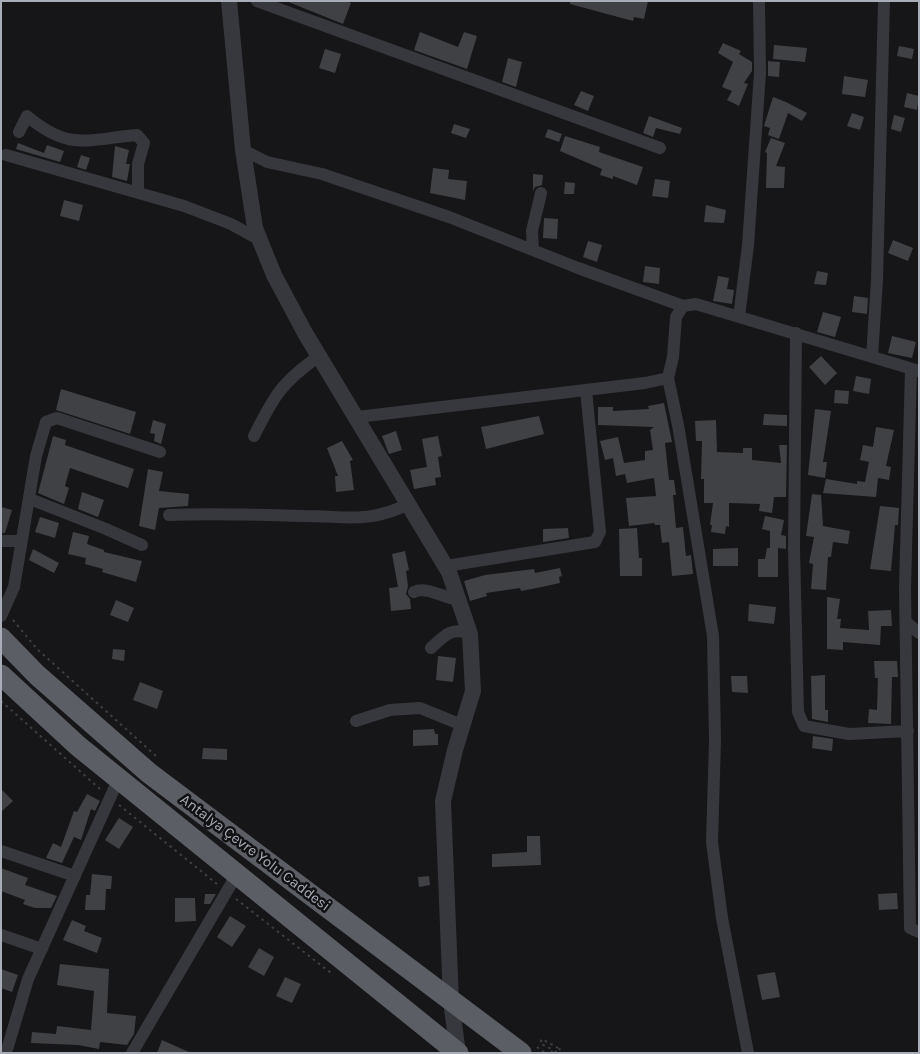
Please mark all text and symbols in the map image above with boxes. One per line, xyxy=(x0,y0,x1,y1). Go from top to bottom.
street label: Antalya Çevre Yolu Caddesi xyxy=(176,791,334,915)

